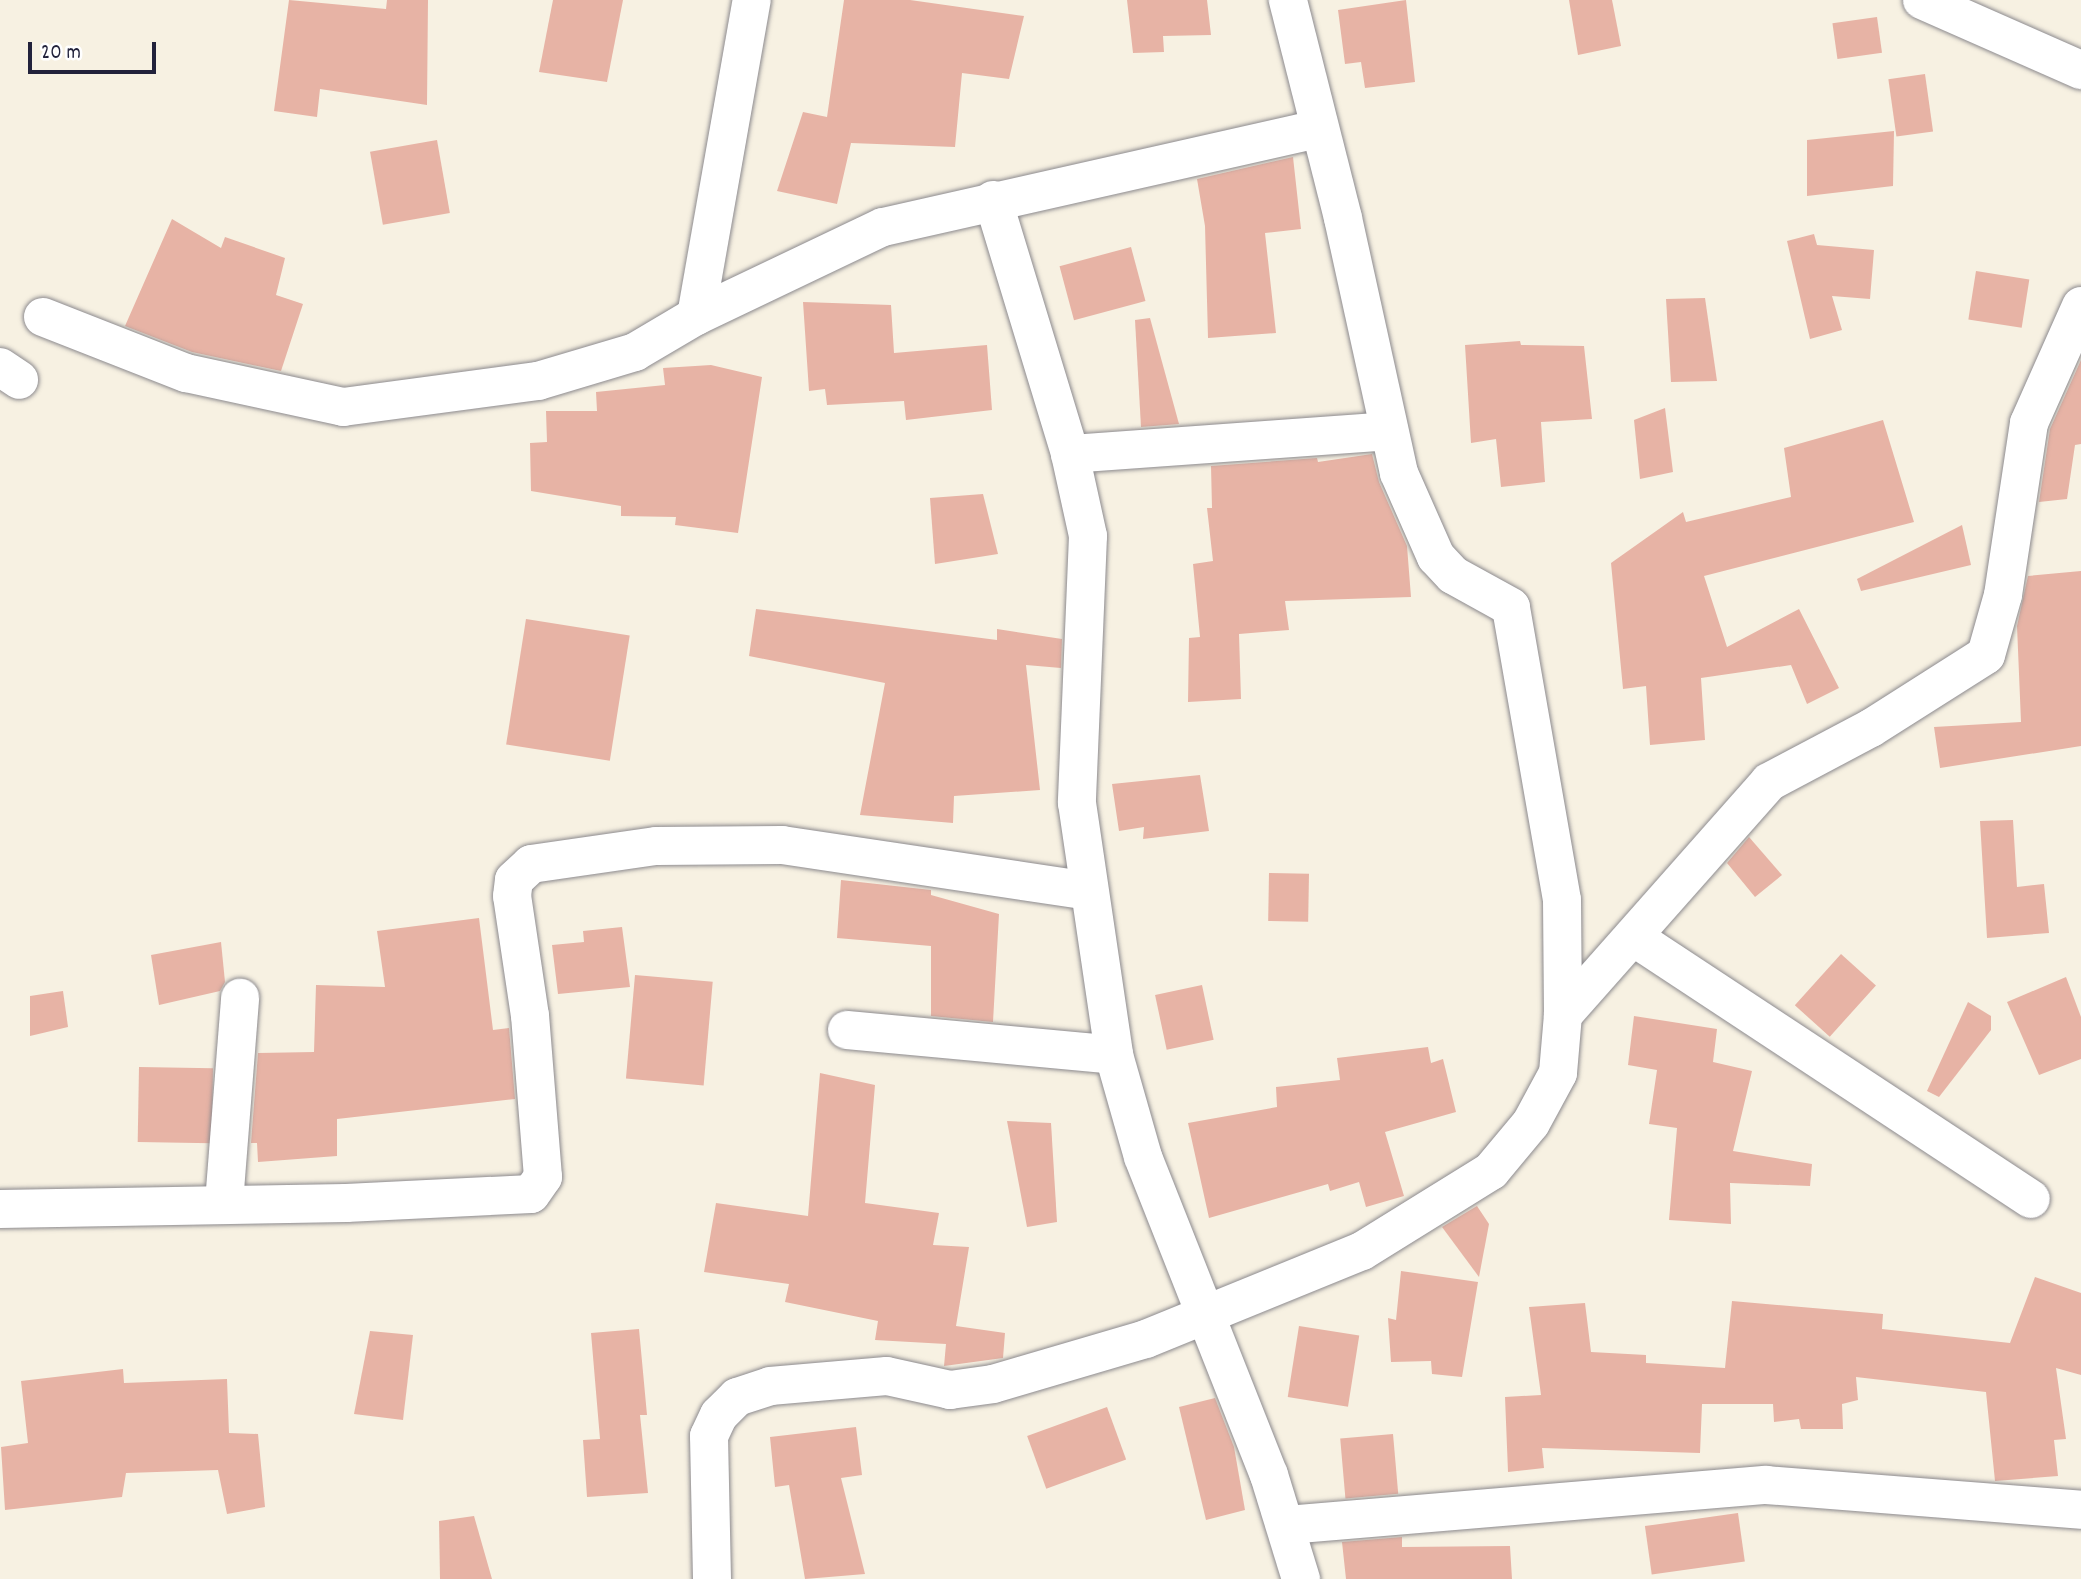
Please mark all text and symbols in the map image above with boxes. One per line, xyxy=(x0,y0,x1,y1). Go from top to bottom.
scale bar xyxy=(32,28,159,72)
text: 20 m xyxy=(41,39,81,69)

